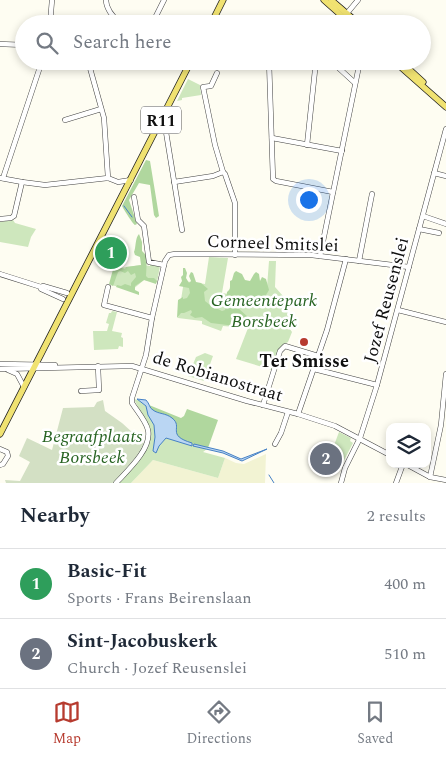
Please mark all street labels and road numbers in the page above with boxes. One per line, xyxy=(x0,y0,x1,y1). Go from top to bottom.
road number: R11 xyxy=(141,106,181,134)
street label: Corneel Smitslei xyxy=(207,228,339,259)
street label: Jozef Reusenslei xyxy=(357,234,416,366)
street label: de Robianostraat xyxy=(149,344,286,409)

